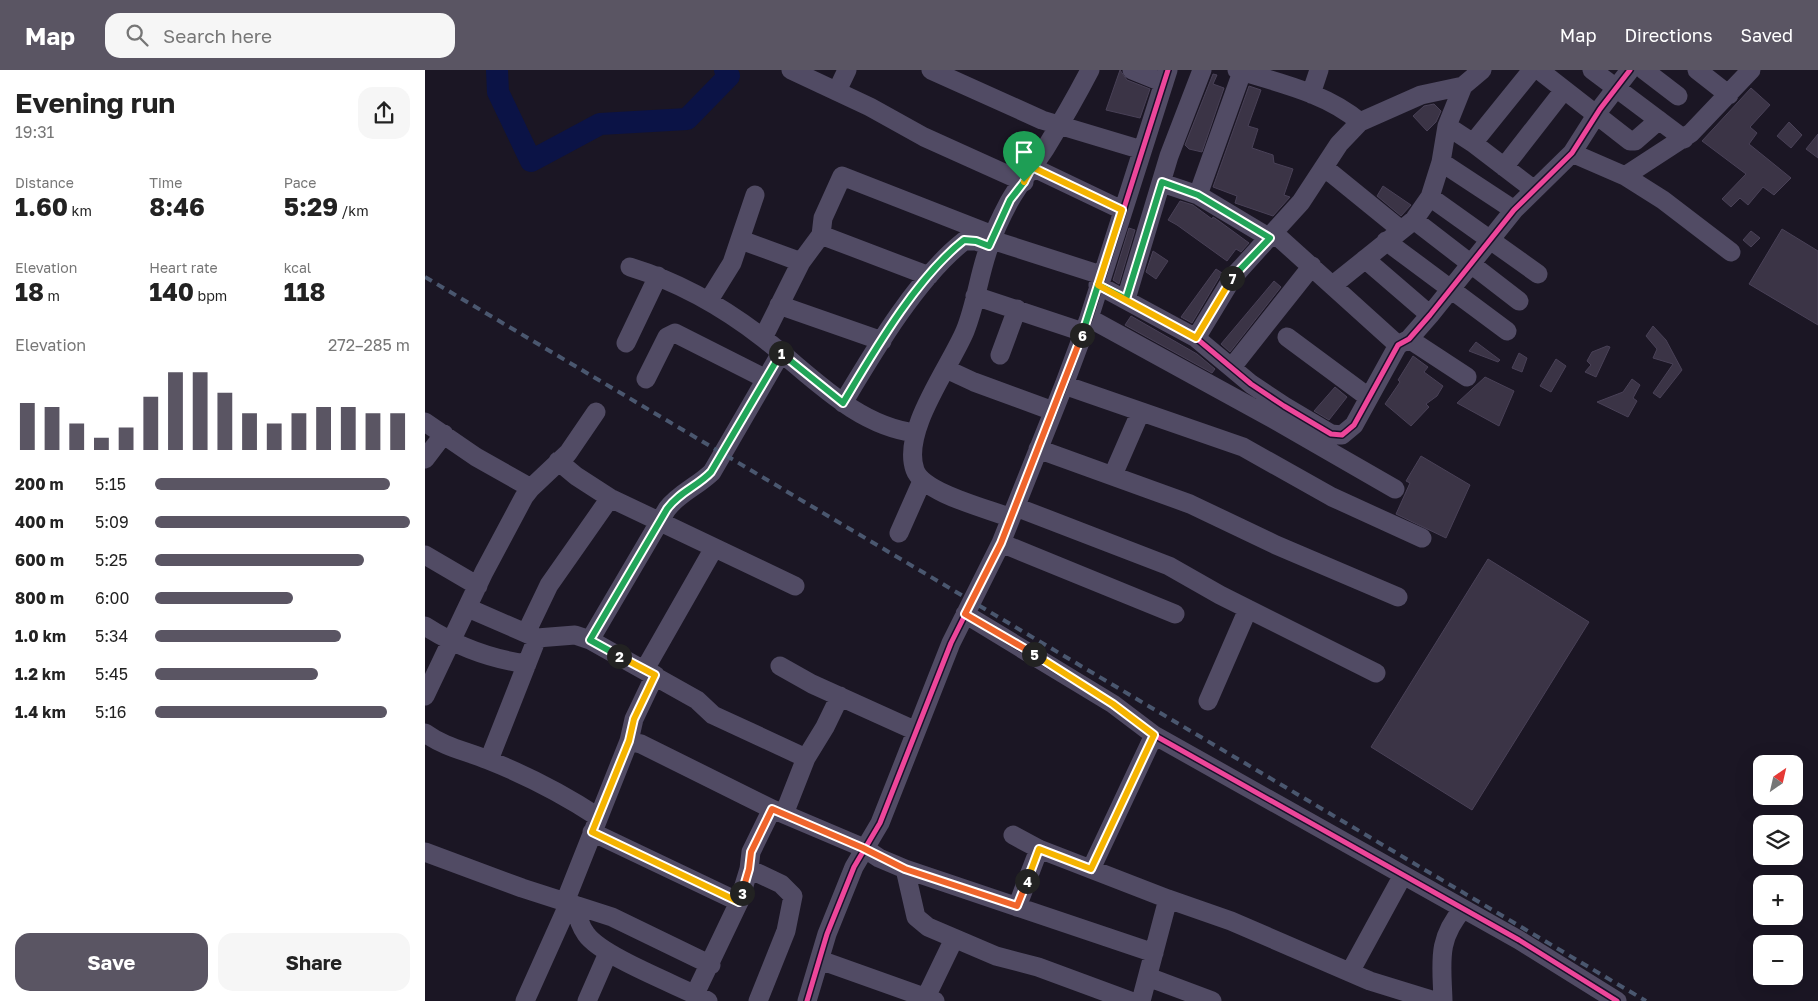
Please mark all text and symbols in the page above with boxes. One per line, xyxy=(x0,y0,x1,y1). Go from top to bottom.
search box xyxy=(105,13,455,58)
text: Map xyxy=(25,21,75,50)
icon: search xyxy=(123,21,151,49)
text: Search here xyxy=(163,24,272,47)
text: Map xyxy=(1560,24,1596,46)
text: Directions xyxy=(1624,24,1712,46)
text: Saved xyxy=(1740,24,1793,46)
text: Evening run xyxy=(15,86,175,119)
button: share xyxy=(358,87,410,139)
text: 19:31 xyxy=(15,122,54,142)
pin xyxy=(1003,131,1045,182)
icon: arrive xyxy=(1010,138,1038,166)
text: Distance xyxy=(15,174,74,191)
text: Time xyxy=(149,174,182,191)
text: Pace xyxy=(284,174,316,191)
text: 1.60 xyxy=(15,191,68,222)
text: 8:46 xyxy=(149,191,205,222)
text: 5:29 xyxy=(284,191,338,222)
text: km xyxy=(68,202,92,219)
text: /km xyxy=(338,202,369,219)
text: Elevation xyxy=(15,259,77,276)
text: Heart rate xyxy=(149,259,218,276)
text: kcal xyxy=(284,259,311,276)
pin: 7 xyxy=(1219,266,1245,290)
text: 7 xyxy=(1229,270,1236,287)
text: 18 xyxy=(15,276,44,307)
text: 140 xyxy=(149,276,194,307)
text: 118 xyxy=(284,276,325,307)
text: m xyxy=(44,287,60,304)
text: bpm xyxy=(194,287,227,304)
pin: 6 xyxy=(1069,322,1095,348)
text: 6 xyxy=(1078,327,1087,344)
text: Elevation xyxy=(15,335,86,355)
text: 272–285 m xyxy=(328,335,410,355)
pin: 1 xyxy=(769,340,793,366)
text: 1 xyxy=(778,345,785,362)
text: 200 m xyxy=(15,474,64,494)
text: 5:15 xyxy=(95,474,126,494)
text: 400 m xyxy=(15,512,64,532)
text: 5:09 xyxy=(95,512,129,532)
text: 600 m xyxy=(15,550,64,570)
text: 5:25 xyxy=(95,550,128,570)
text: 800 m xyxy=(15,588,64,608)
text: 6:00 xyxy=(95,588,129,608)
text: 1.0 km xyxy=(15,626,66,646)
text: 5:34 xyxy=(95,626,128,646)
pin: 5 xyxy=(1021,642,1047,666)
pin: 2 xyxy=(607,644,631,668)
text: 5 xyxy=(1030,646,1039,663)
text: 2 xyxy=(615,648,624,665)
text: 1.2 km xyxy=(15,664,65,684)
text: 5:45 xyxy=(95,664,128,684)
text: 1.4 km xyxy=(15,702,66,722)
text: 5:16 xyxy=(95,702,127,722)
north arrow xyxy=(1753,755,1803,805)
map controls xyxy=(1753,755,1803,985)
button: layers xyxy=(1753,815,1803,865)
pin: 4 xyxy=(1015,868,1039,894)
text: 4 xyxy=(1023,873,1032,890)
button: + xyxy=(1753,875,1803,925)
pin: 3 xyxy=(729,880,755,906)
text: 3 xyxy=(738,885,747,902)
button: Save xyxy=(15,933,208,991)
button: Share xyxy=(218,933,410,991)
button: − xyxy=(1753,935,1803,985)

